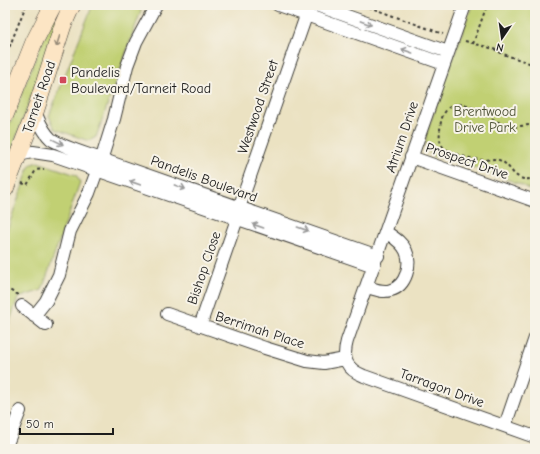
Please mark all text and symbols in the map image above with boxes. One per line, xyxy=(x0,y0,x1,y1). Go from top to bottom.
north arrow xyxy=(482,18,522,58)
one-way arrow xyxy=(360,19,372,27)
one-way arrow xyxy=(54,35,61,48)
text: N xyxy=(495,40,505,54)
one-way arrow xyxy=(401,47,413,55)
street label: Westwood Street xyxy=(234,57,282,156)
street label: Tarneit Road xyxy=(19,58,59,136)
place label: Pandelis Boulevard/Tarneit Road xyxy=(71,64,211,97)
marker: Pandelis Boulevard/Tarneit Road xyxy=(58,75,68,85)
street label: Atrium Drive xyxy=(382,99,422,175)
park label: Brentwood Drive Park xyxy=(453,103,517,136)
one-way arrow xyxy=(52,139,64,146)
street label: Prospect Drive xyxy=(423,139,511,183)
street label: Pandelis Boulevard xyxy=(148,152,260,206)
one-way arrow xyxy=(129,179,141,187)
one-way arrow xyxy=(173,183,185,191)
one-way arrow xyxy=(252,222,264,230)
one-way arrow xyxy=(296,226,308,234)
street label: Bishop Close xyxy=(184,229,224,307)
street label: Berrimah Place xyxy=(213,308,307,352)
street label: Tarragon Drive xyxy=(397,365,487,411)
scale bar xyxy=(20,410,113,436)
text: 50 m xyxy=(26,417,54,431)

